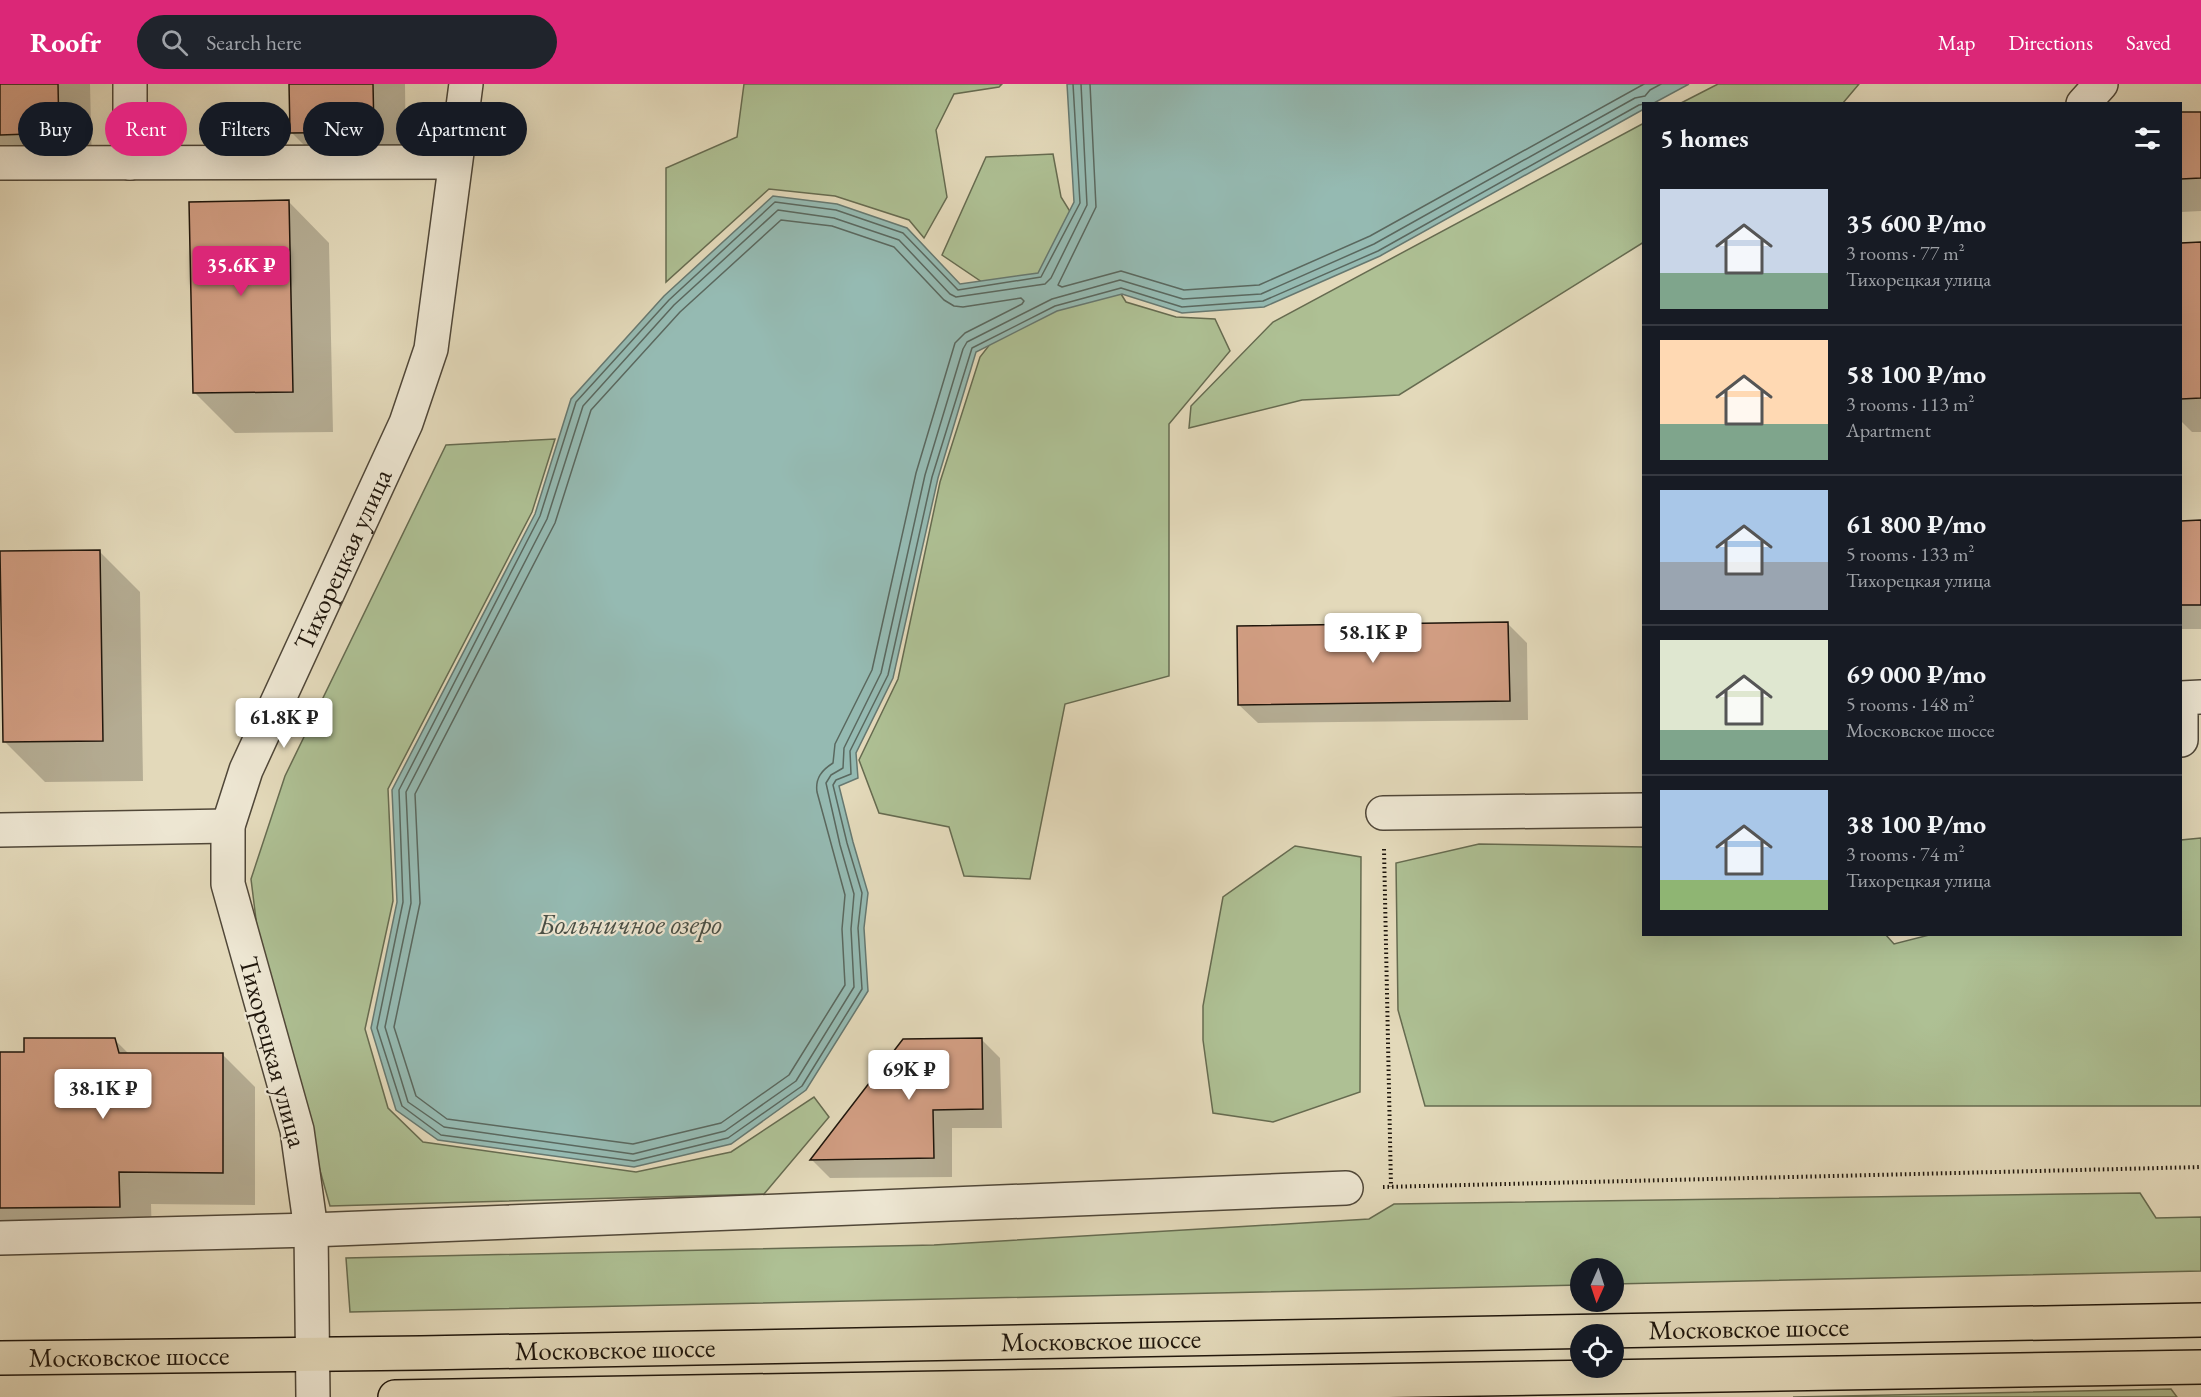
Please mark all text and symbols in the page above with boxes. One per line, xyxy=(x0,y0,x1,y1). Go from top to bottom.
search box xyxy=(137,15,557,69)
text: Roofr xyxy=(30,24,101,60)
icon: search xyxy=(158,26,191,59)
text: Search here xyxy=(206,28,302,57)
text: Map xyxy=(1938,29,1975,56)
text: Directions xyxy=(2008,29,2093,56)
text: Saved xyxy=(2126,29,2171,56)
chip: Buy xyxy=(18,102,93,156)
chip: Rent xyxy=(105,102,187,156)
chip: Filters xyxy=(199,102,291,156)
chip: New xyxy=(303,102,384,156)
chip: Apartment xyxy=(396,102,527,156)
text: 5 homes xyxy=(1660,121,1749,155)
icon: filters xyxy=(2131,122,2164,155)
text: 35 600 ₽/mo xyxy=(1846,206,1986,240)
icon: home xyxy=(1708,213,1780,285)
text: 3 rooms · 77 m² xyxy=(1846,240,1965,266)
pin: 35.6K ₽ xyxy=(186,246,296,297)
text: 35.6K ₽ xyxy=(207,252,275,278)
text: Тихорецкая улица xyxy=(1846,266,1991,292)
text: 58 100 ₽/mo xyxy=(1846,357,1986,391)
icon: home xyxy=(1708,364,1780,436)
text: 3 rooms · 113 m² xyxy=(1846,391,1974,417)
text: Apartment xyxy=(1846,417,1931,443)
street label: Тихорецкая улица xyxy=(286,463,400,656)
text: 61 800 ₽/mo xyxy=(1846,507,1986,541)
icon: home xyxy=(1708,514,1780,586)
text: 5 rooms · 133 m² xyxy=(1846,541,1974,567)
text: Тихорецкая улица xyxy=(1846,567,1991,593)
pin: 58.1K ₽ xyxy=(1318,613,1428,664)
text: 58.1K ₽ xyxy=(1339,619,1407,645)
text: 69 000 ₽/mo xyxy=(1846,657,1986,691)
icon: home xyxy=(1708,664,1780,736)
text: 5 rooms · 148 m² xyxy=(1846,691,1974,717)
pin: 61.8K ₽ xyxy=(229,698,339,749)
text: 61.8K ₽ xyxy=(250,704,318,730)
text: Московское шоссе xyxy=(1846,717,1995,743)
text: 38 100 ₽/mo xyxy=(1846,807,1986,841)
icon: home xyxy=(1708,814,1780,886)
text: 3 rooms · 74 m² xyxy=(1846,841,1965,867)
text: Тихорецкая улица xyxy=(1846,867,1991,893)
water label: Больничное озеро xyxy=(537,906,722,942)
street label: Тихорецкая улица xyxy=(231,953,316,1151)
pin: 69K ₽ xyxy=(867,1050,951,1101)
text: 69K ₽ xyxy=(882,1056,936,1082)
pin: 38.1K ₽ xyxy=(48,1069,158,1120)
text: 38.1K ₽ xyxy=(69,1075,137,1101)
north arrow xyxy=(1570,1258,1624,1312)
map controls xyxy=(1570,1258,1624,1378)
street label: Московское шоссе xyxy=(1648,1309,1849,1347)
street label: Московское шоссе xyxy=(1000,1321,1202,1359)
button: locate xyxy=(1570,1324,1624,1378)
street label: Московское шоссе xyxy=(514,1330,716,1368)
street label: Московское шоссе xyxy=(28,1337,230,1375)

